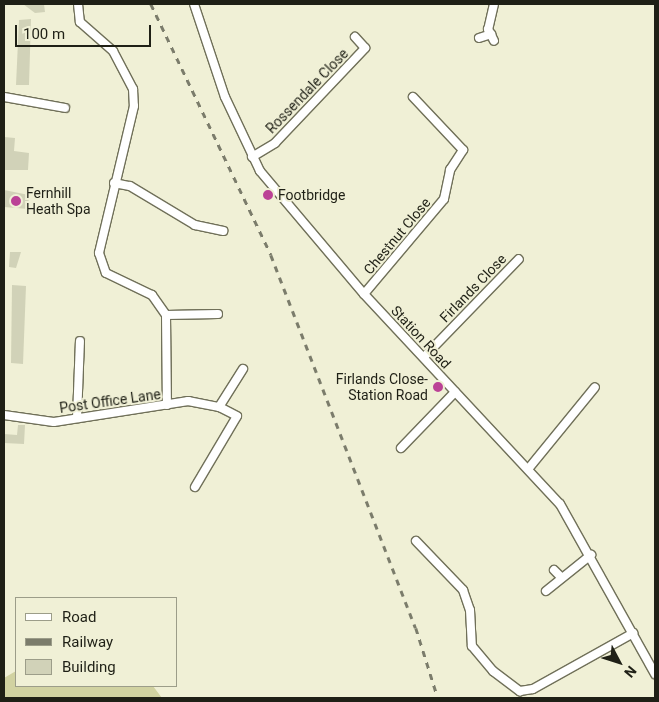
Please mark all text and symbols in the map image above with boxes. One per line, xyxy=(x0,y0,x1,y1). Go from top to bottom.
scale bar xyxy=(18,15,154,47)
text: 100 m xyxy=(23,25,65,43)
street label: Rossendale Close xyxy=(262,45,352,137)
place label: Fernhill Heath Spa xyxy=(26,185,91,218)
place label: Footbridge xyxy=(278,187,345,203)
marker: Footbridge xyxy=(262,189,274,201)
street label: Chestnut Close xyxy=(360,194,434,278)
marker: Fernhill Heath Spa xyxy=(10,195,22,207)
street label: Firlands Close xyxy=(436,250,510,326)
street label: Station Road xyxy=(388,302,454,372)
place label: Firlands Close- Station Road xyxy=(336,371,428,404)
marker: Firlands Close- Station Road xyxy=(432,381,444,393)
street label: Post Office Lane xyxy=(58,386,162,416)
legend xyxy=(15,597,178,687)
text: Road xyxy=(62,608,96,626)
text: Railway xyxy=(62,633,113,651)
north arrow xyxy=(594,637,644,687)
text: Building xyxy=(62,658,116,676)
text: N xyxy=(621,663,640,681)

